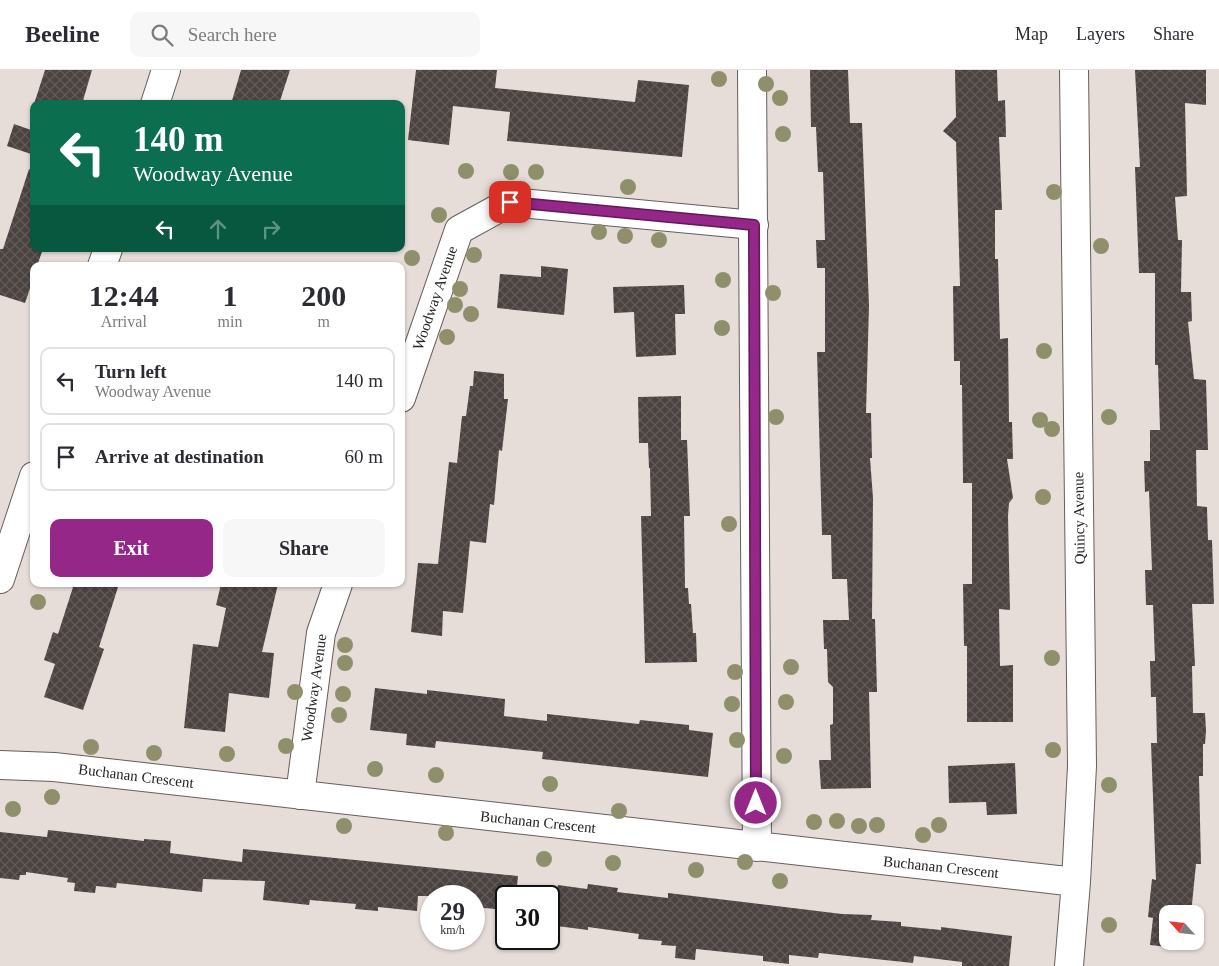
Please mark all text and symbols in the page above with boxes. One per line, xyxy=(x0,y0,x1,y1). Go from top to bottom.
search box xyxy=(130,12,480,57)
text: Beeline xyxy=(25,21,100,47)
icon: search xyxy=(148,21,176,49)
text: Search here xyxy=(188,24,277,45)
text: Map xyxy=(1015,24,1048,44)
text: Layers xyxy=(1076,24,1125,44)
text: Share xyxy=(1153,24,1194,44)
icon: left xyxy=(50,120,115,185)
text: 140 m xyxy=(133,120,223,159)
text: Woodway Avenue xyxy=(133,161,293,186)
pin xyxy=(489,181,531,223)
icon: arrive xyxy=(496,188,524,216)
icon: left xyxy=(151,215,179,243)
icon: ahead xyxy=(204,215,232,243)
icon: right xyxy=(257,215,285,243)
street label: Woodway Avenue xyxy=(410,244,460,352)
text: 12:44 xyxy=(89,279,159,312)
text: 1 xyxy=(222,279,237,312)
text: 200 xyxy=(301,279,346,312)
text: Arrival xyxy=(101,313,147,330)
text: min xyxy=(218,313,242,330)
text: m xyxy=(317,313,330,330)
text: Turn left xyxy=(95,361,167,382)
icon: left xyxy=(52,367,80,395)
text: 140 m xyxy=(335,370,383,391)
text: Woodway Avenue xyxy=(95,383,211,400)
icon: arrive xyxy=(52,443,80,471)
text: Arrive at destination xyxy=(95,446,264,467)
text: 60 m xyxy=(344,446,383,467)
street label: Quincy Avenue xyxy=(1070,471,1088,564)
button: Exit xyxy=(50,519,213,577)
button: Share xyxy=(223,519,385,577)
street label: Woodway Avenue xyxy=(298,633,330,743)
street label: Buchanan Crescent xyxy=(77,761,195,791)
position arrow xyxy=(729,776,781,828)
street label: Buchanan Crescent xyxy=(479,808,597,836)
street label: Buchanan Crescent xyxy=(882,853,1000,881)
speed limit sign: 30 xyxy=(495,885,560,950)
text: 29 xyxy=(440,898,465,925)
north arrow xyxy=(1159,905,1204,950)
map controls xyxy=(1159,905,1204,950)
text: km/h xyxy=(440,923,465,937)

